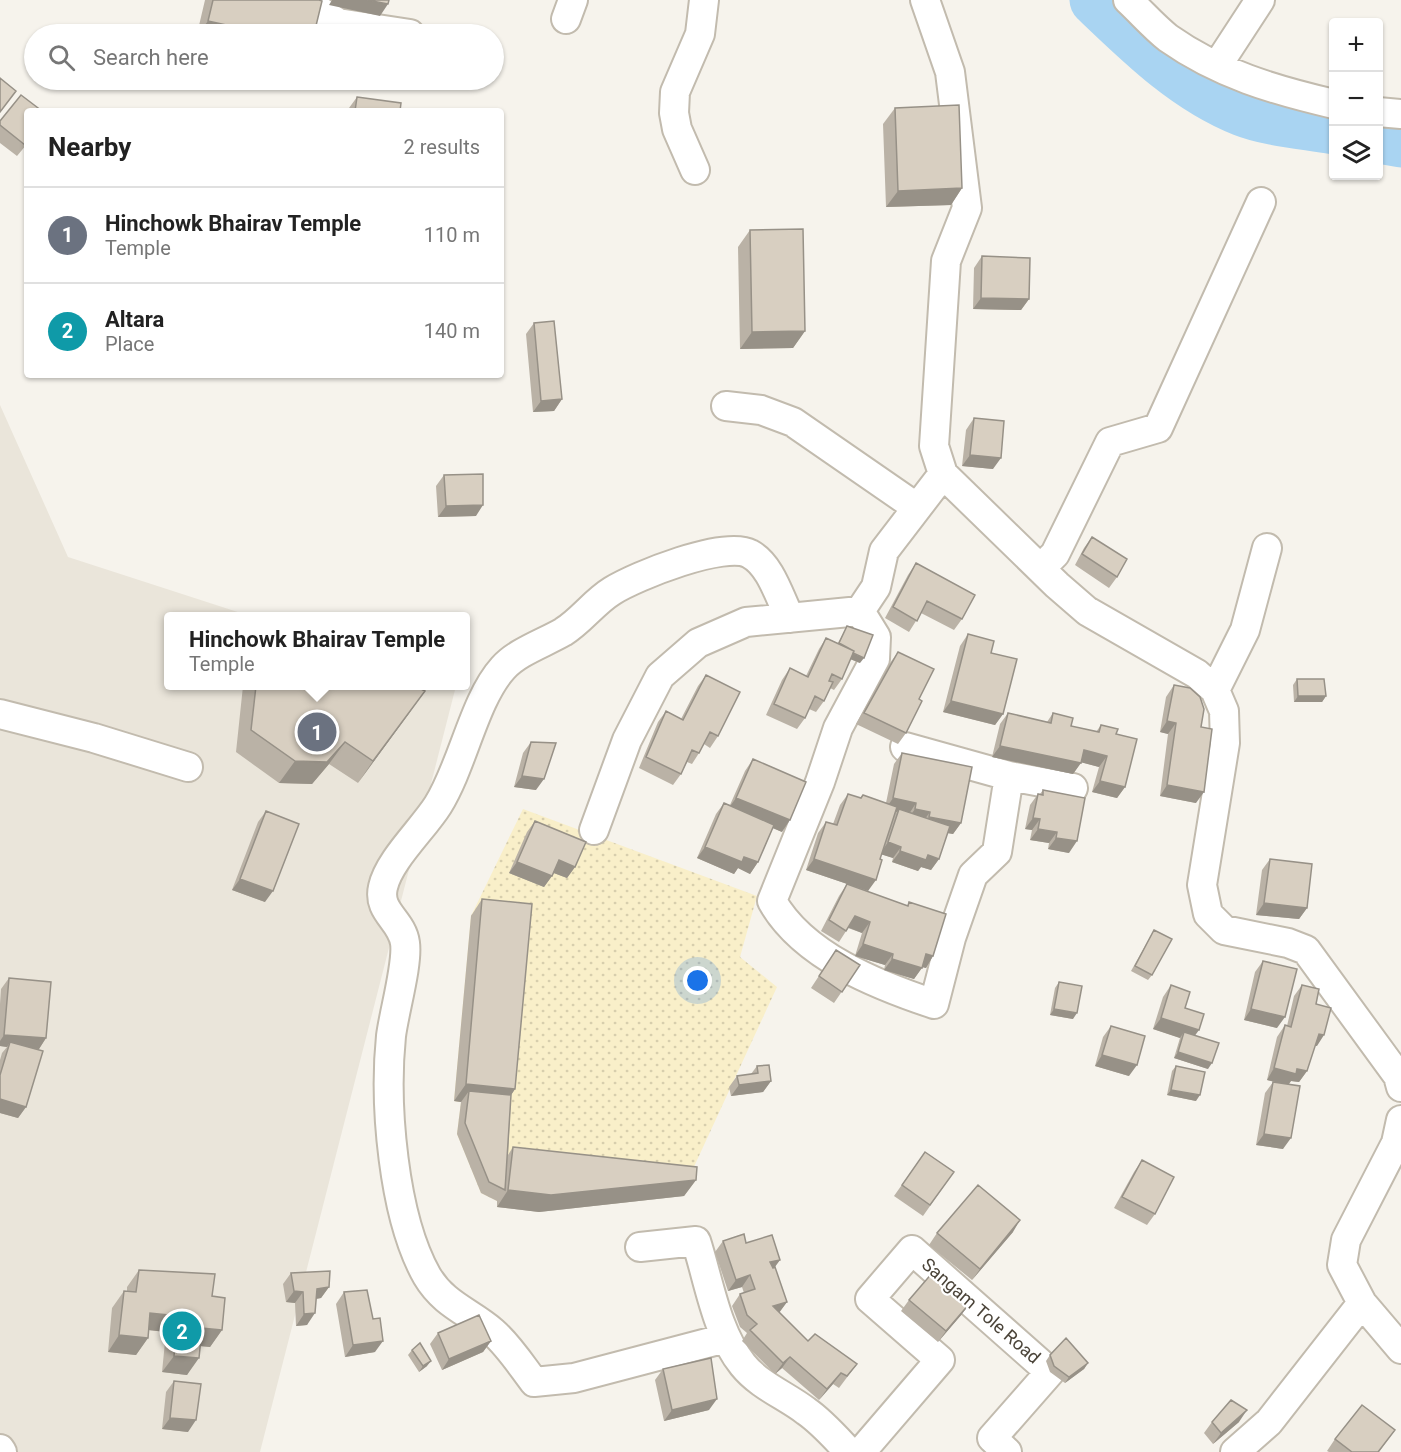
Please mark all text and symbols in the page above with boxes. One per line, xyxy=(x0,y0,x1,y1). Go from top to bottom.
map controls xyxy=(1329,18,1383,180)
button: + xyxy=(1329,18,1383,72)
search box xyxy=(24,24,504,90)
icon: search xyxy=(45,41,78,74)
text: Search here xyxy=(93,45,209,70)
button: − xyxy=(1329,72,1383,126)
button: layers xyxy=(1329,126,1383,180)
text: Nearby xyxy=(48,132,131,162)
text: 2 results xyxy=(404,135,480,159)
text: Hinchowk Bhairav Temple xyxy=(105,211,361,236)
text: 1 xyxy=(62,223,73,247)
text: 110 m xyxy=(424,223,480,247)
text: Temple xyxy=(105,236,171,260)
text: Altara xyxy=(105,307,164,332)
text: 2 xyxy=(62,319,73,343)
text: 140 m xyxy=(424,319,480,343)
text: Place xyxy=(105,332,154,356)
popup xyxy=(164,612,470,690)
text: Hinchowk Bhairav Temple xyxy=(189,627,445,652)
text: Temple xyxy=(189,652,255,676)
pin: 1 xyxy=(298,710,336,754)
your location xyxy=(683,966,712,995)
street label: Sangam Tole Road xyxy=(918,1253,1045,1368)
pin: 2 xyxy=(162,1308,201,1354)

